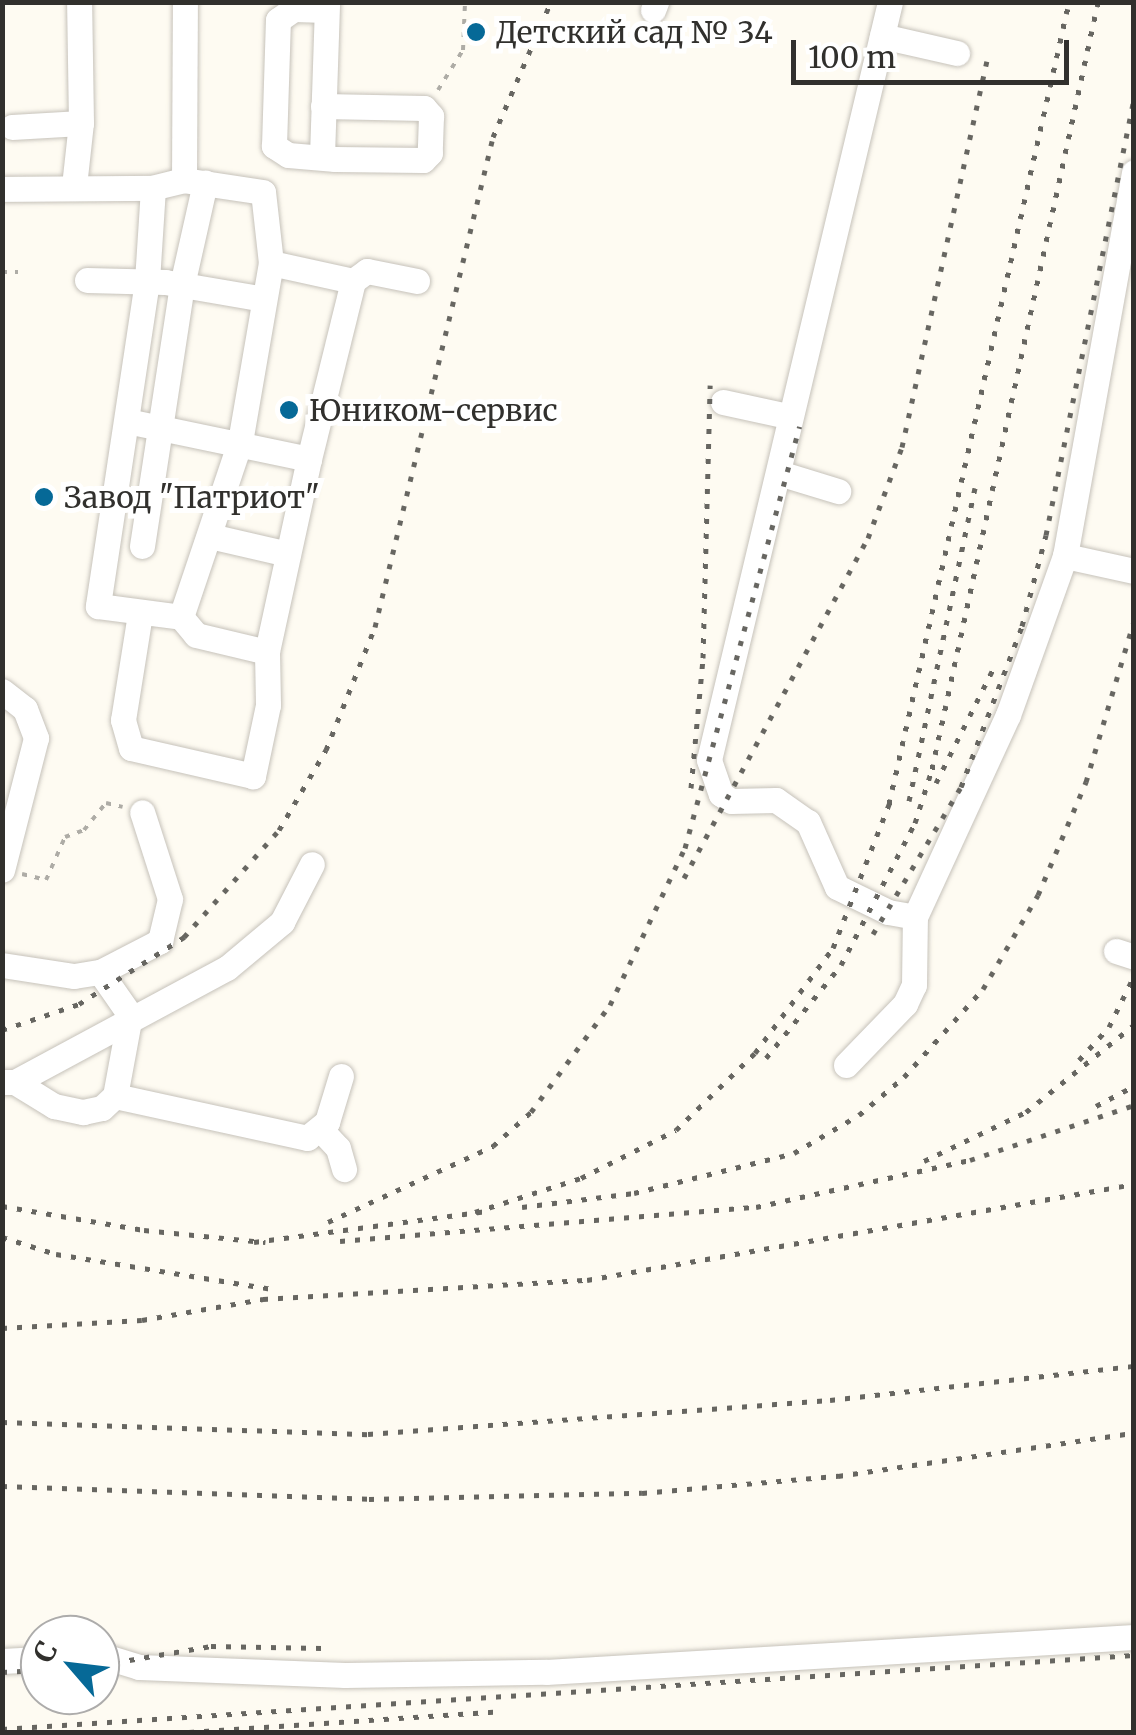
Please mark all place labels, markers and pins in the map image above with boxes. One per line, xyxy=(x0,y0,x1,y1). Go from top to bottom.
place label: Детский сад № 34 xyxy=(496,14,773,50)
marker: Детский сад № 34 xyxy=(465,21,487,43)
place label: Юником-сервис xyxy=(309,392,558,428)
marker: Юником-сервис xyxy=(278,399,300,421)
place label: Завод "Патриот" xyxy=(64,479,320,515)
marker: Завод "Патриот" xyxy=(33,486,55,508)

